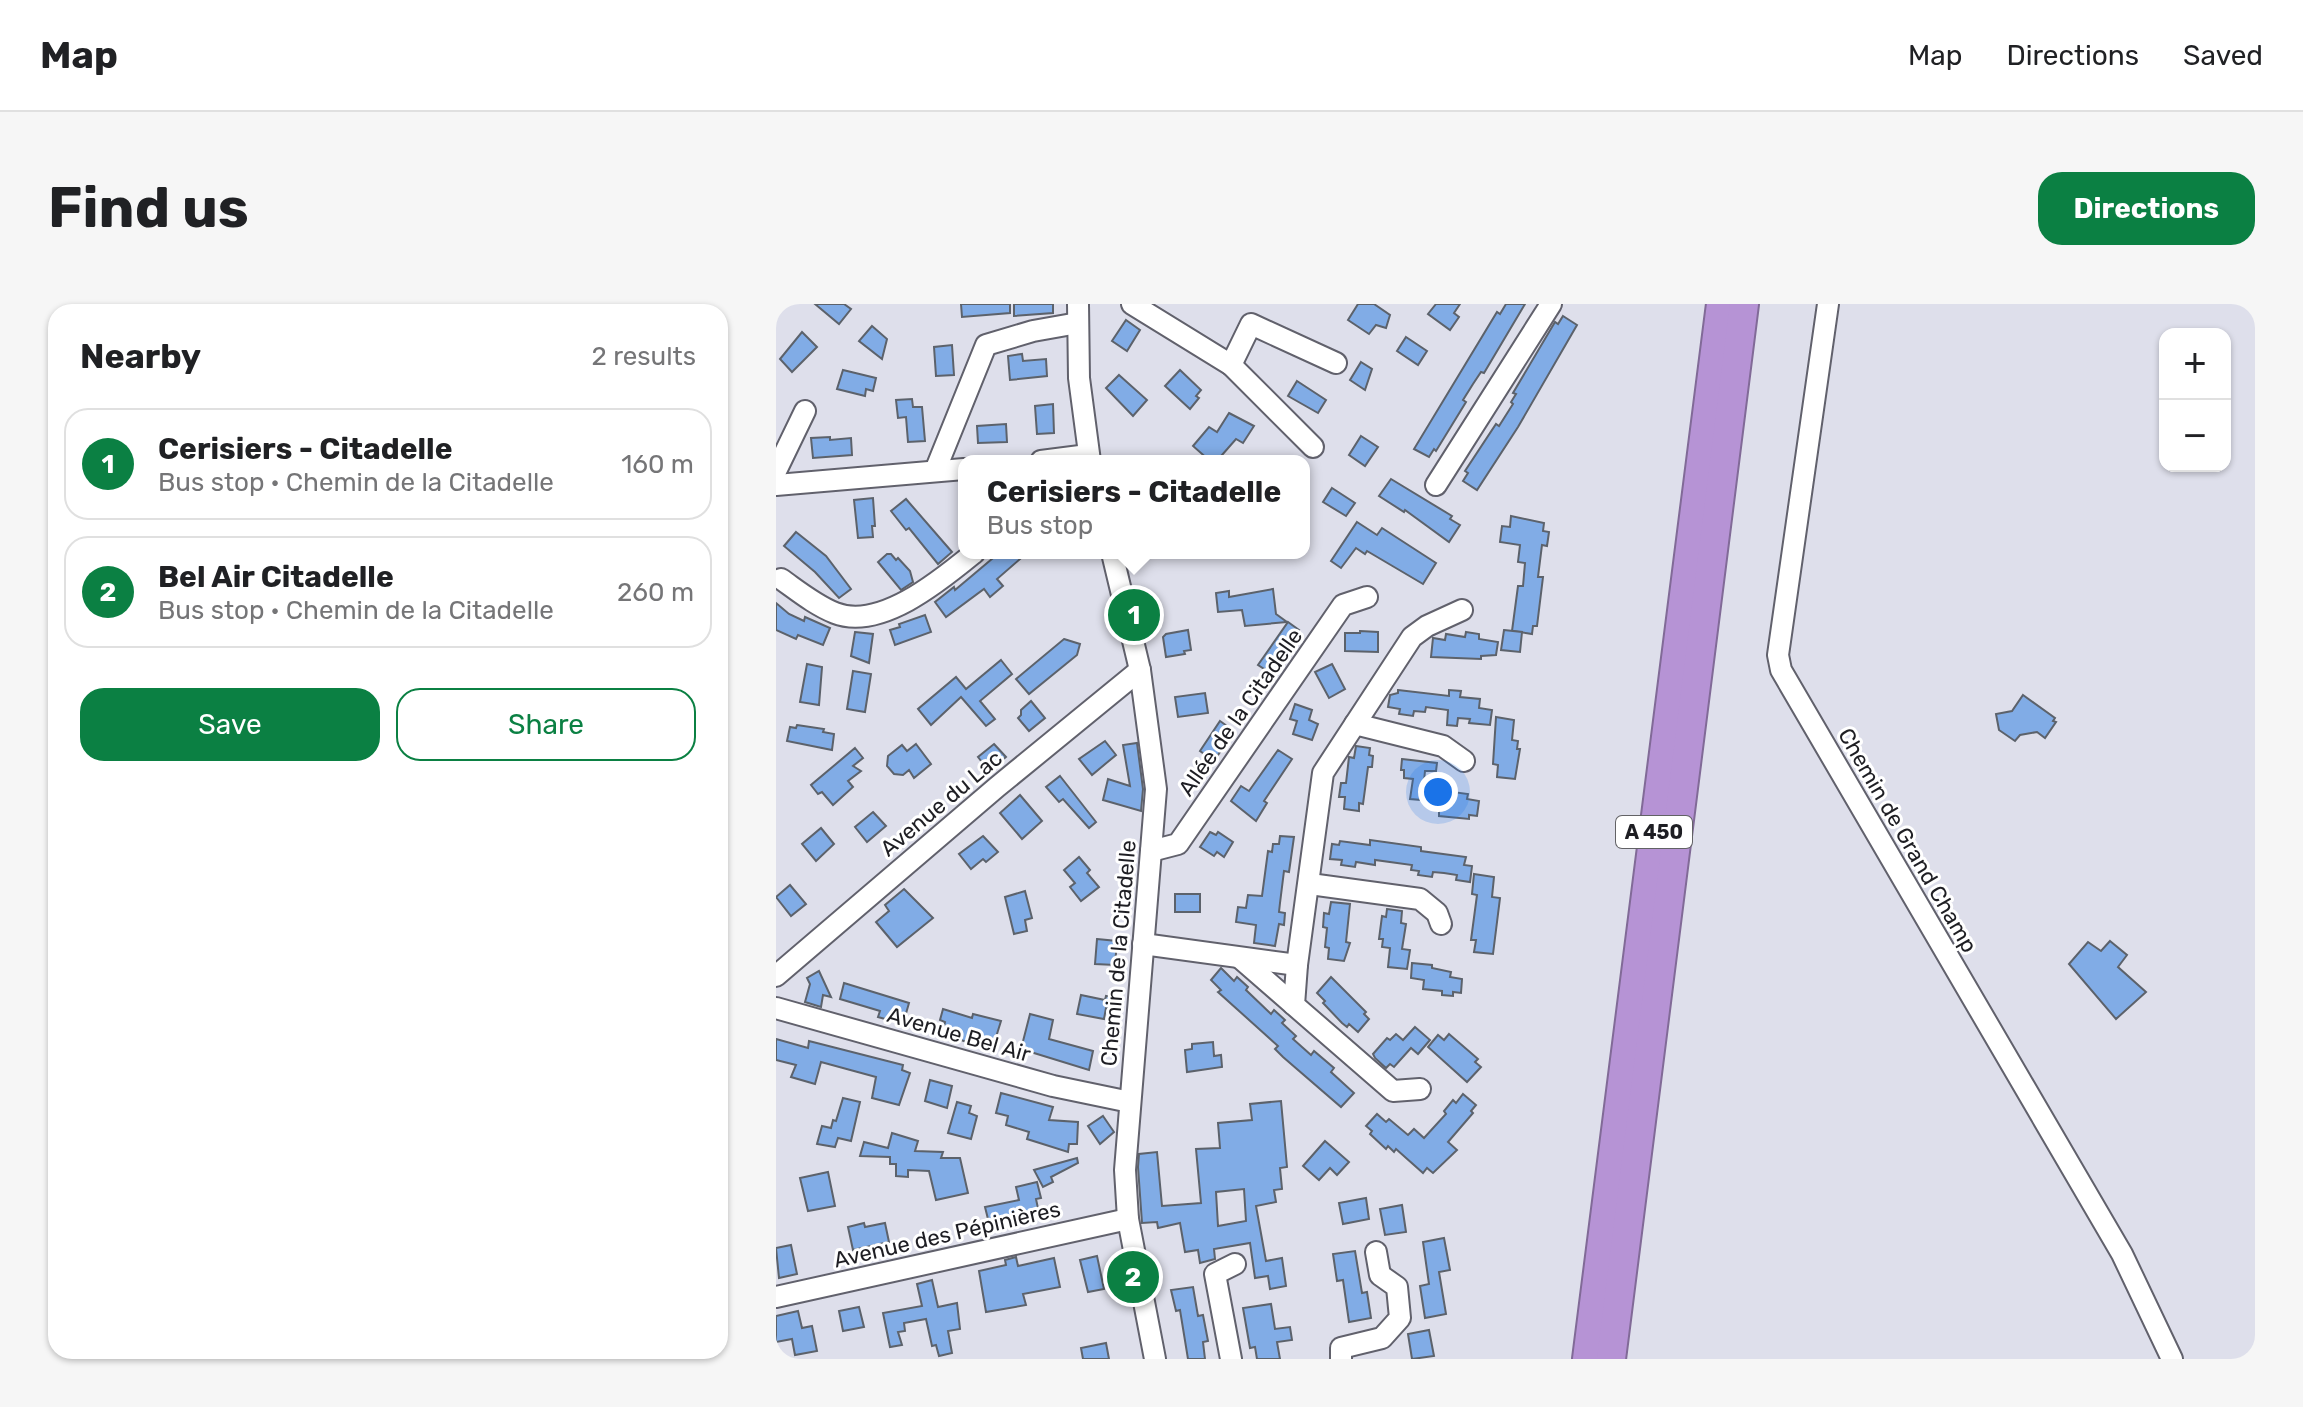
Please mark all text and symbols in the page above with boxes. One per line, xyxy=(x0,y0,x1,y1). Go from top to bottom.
text: Map xyxy=(40,32,118,78)
text: Map xyxy=(1908,39,1962,72)
text: Directions xyxy=(2006,39,2139,72)
text: Saved xyxy=(2183,39,2263,72)
button: Directions xyxy=(2038,172,2255,245)
text: Find us xyxy=(48,175,249,241)
map controls xyxy=(2159,328,2231,472)
button: + xyxy=(2159,328,2231,400)
text: Nearby xyxy=(80,336,201,377)
text: 2 results xyxy=(592,341,696,372)
button: − xyxy=(2159,400,2231,472)
text: Cerisiers - Citadelle xyxy=(158,431,452,467)
text: 1 xyxy=(102,449,114,480)
text: 160 m xyxy=(621,449,694,480)
popup xyxy=(958,455,1310,559)
text: Bus stop · Chemin de la Citadelle xyxy=(158,467,554,498)
text: Cerisiers - Citadelle xyxy=(987,474,1281,510)
text: Bus stop xyxy=(987,510,1093,541)
text: Bel Air Citadelle xyxy=(158,559,394,595)
text: 2 xyxy=(100,577,116,608)
text: 260 m xyxy=(617,577,694,608)
pin: 1 xyxy=(1108,585,1160,645)
text: Bus stop · Chemin de la Citadelle xyxy=(158,595,554,626)
street label: Allée de la Citadelle xyxy=(1172,623,1308,801)
button: Save xyxy=(80,688,380,761)
button: Share xyxy=(396,688,696,761)
street label: Chemin de Grand Champ xyxy=(1832,723,1983,957)
street label: Avenue du Lac xyxy=(875,745,1008,862)
your location xyxy=(1418,772,1458,812)
road number: A 450 xyxy=(1616,816,1692,848)
street label: Chemin de la Citadelle xyxy=(1095,839,1142,1067)
street label: Avenue Bel Air xyxy=(884,1001,1034,1068)
street label: Avenue des Pépinières xyxy=(831,1195,1063,1274)
pin: 2 xyxy=(1107,1247,1159,1307)

